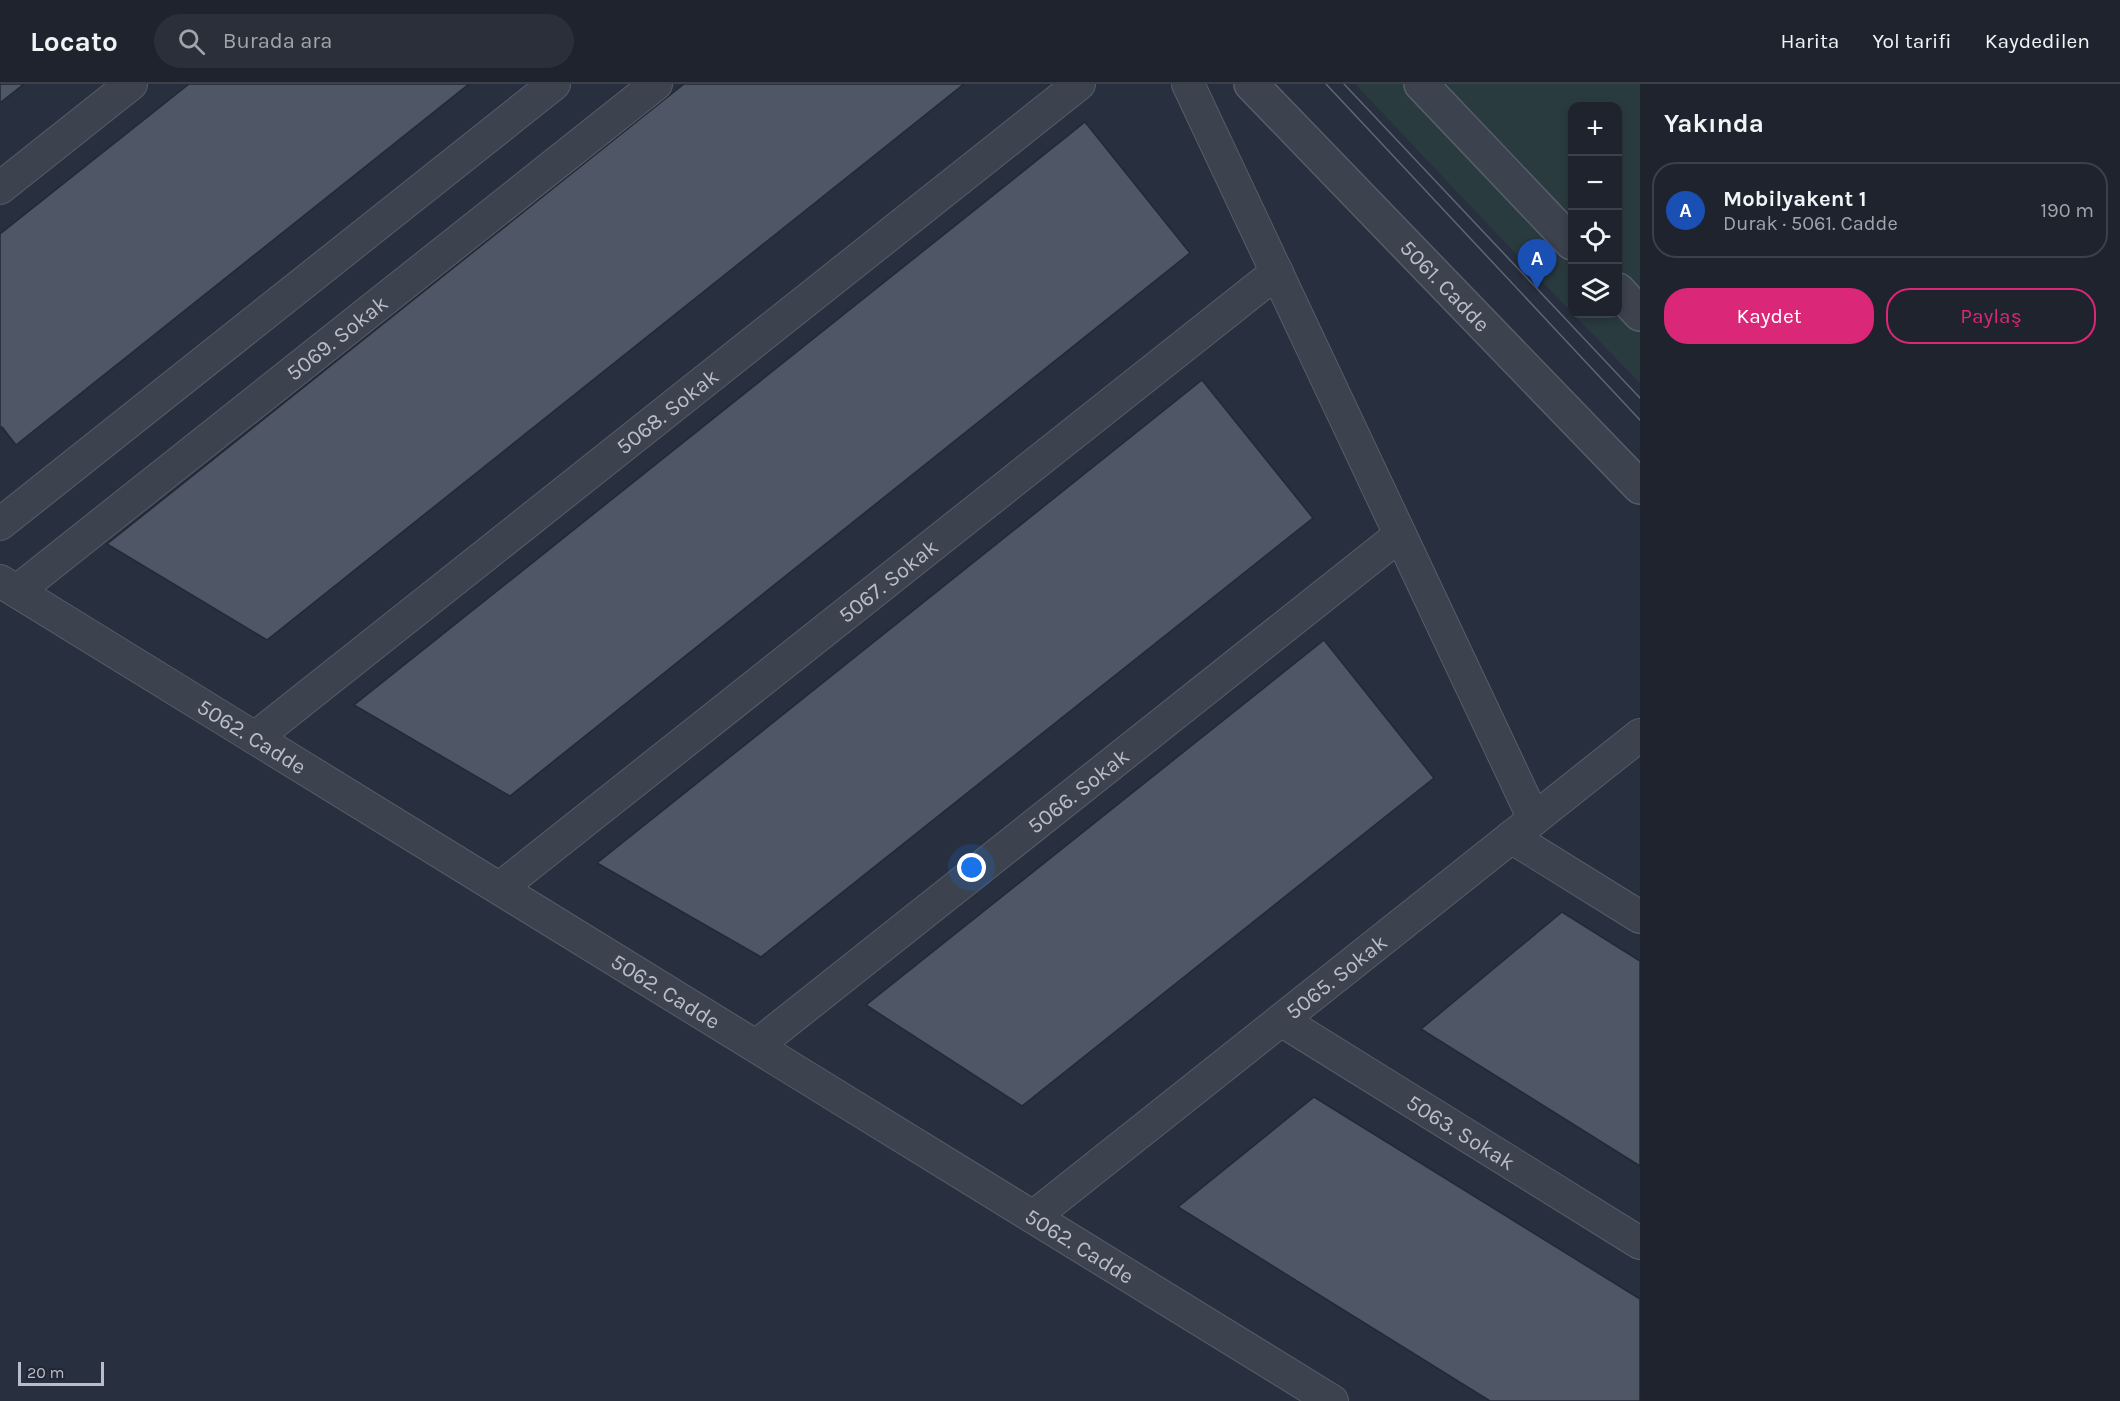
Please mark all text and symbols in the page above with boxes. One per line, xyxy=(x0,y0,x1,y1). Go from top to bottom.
search box xyxy=(154,14,574,68)
text: Locato xyxy=(30,25,118,58)
icon: search xyxy=(175,25,208,58)
text: Burada ara xyxy=(223,28,332,54)
text: Harita xyxy=(1780,29,1839,53)
text: Yol tarifi xyxy=(1872,29,1952,53)
text: Kaydedilen xyxy=(1985,29,2090,53)
map controls xyxy=(1568,102,1622,318)
button: + xyxy=(1568,102,1622,156)
text: Yakında xyxy=(1664,108,1764,139)
button: − xyxy=(1568,156,1622,210)
text: Mobilyakent 1 xyxy=(1723,186,1867,212)
text: A xyxy=(1679,199,1692,222)
text: 190 m xyxy=(2040,199,2094,222)
button: locate xyxy=(1568,210,1622,264)
text: Durak · 5061. Cadde xyxy=(1723,212,1898,235)
street label: 5061. Cadde xyxy=(1395,235,1495,337)
pin: A xyxy=(1518,240,1556,289)
button: layers xyxy=(1568,264,1622,318)
button: Kaydet xyxy=(1664,288,1874,344)
button: Paylaş xyxy=(1886,288,2096,344)
street label: 5069. Sokak xyxy=(281,290,393,386)
street label: 5068. Sokak xyxy=(611,363,724,460)
street label: 5067. Sokak xyxy=(833,534,944,629)
street label: 5062. Cadde xyxy=(192,694,311,780)
street label: 5066. Sokak xyxy=(1023,743,1135,839)
your location xyxy=(957,853,986,882)
street label: 5065. Sokak xyxy=(1281,929,1393,1025)
street label: 5062. Cadde xyxy=(606,948,725,1035)
street label: 5063. Sokak xyxy=(1402,1089,1519,1176)
street label: 5062. Cadde xyxy=(1020,1203,1138,1290)
scale bar xyxy=(18,1359,104,1386)
text: 20 m xyxy=(27,1363,65,1382)

